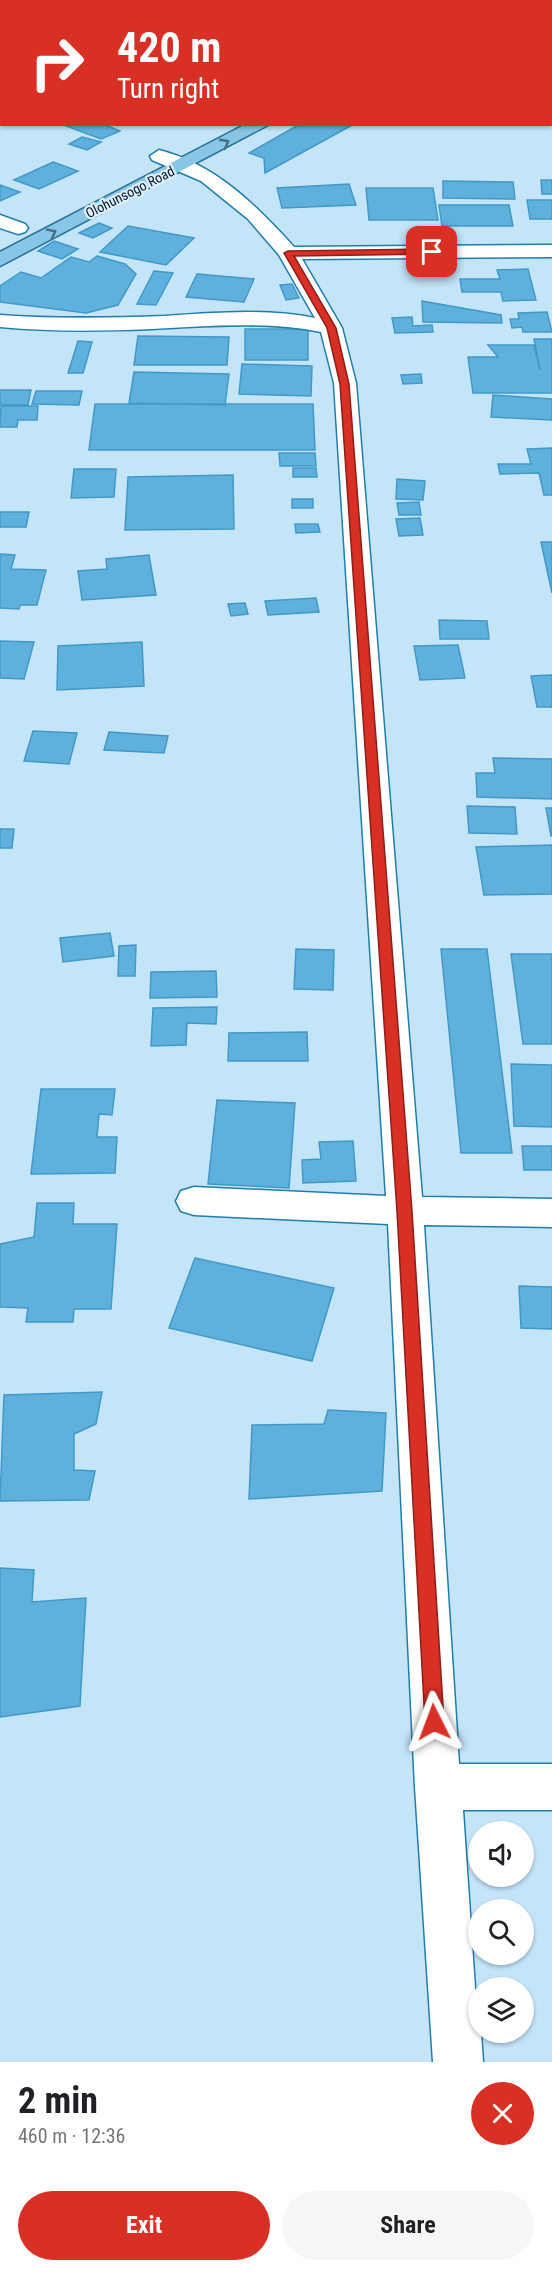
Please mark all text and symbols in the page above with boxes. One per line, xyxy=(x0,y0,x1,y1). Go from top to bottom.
text: 420 m xyxy=(117,23,222,72)
icon: right xyxy=(18,24,96,102)
text: Turn right xyxy=(117,73,219,105)
one-way arrow xyxy=(219,139,229,150)
street label: Olohunsogo Road xyxy=(83,163,177,221)
pin xyxy=(406,226,457,277)
one-way arrow xyxy=(46,229,56,240)
icon: arrive xyxy=(415,235,448,268)
position arrow xyxy=(402,1690,466,1754)
map controls xyxy=(468,1821,534,2043)
button: sound xyxy=(468,1821,534,1887)
button: search xyxy=(468,1899,534,1965)
button: layers xyxy=(468,1977,534,2043)
text: 2 min xyxy=(18,2080,98,2122)
button: close xyxy=(471,2082,534,2145)
text: 460 m · 12:36 xyxy=(18,2124,125,2148)
button: Exit xyxy=(18,2191,270,2260)
button: Share xyxy=(282,2191,534,2260)

